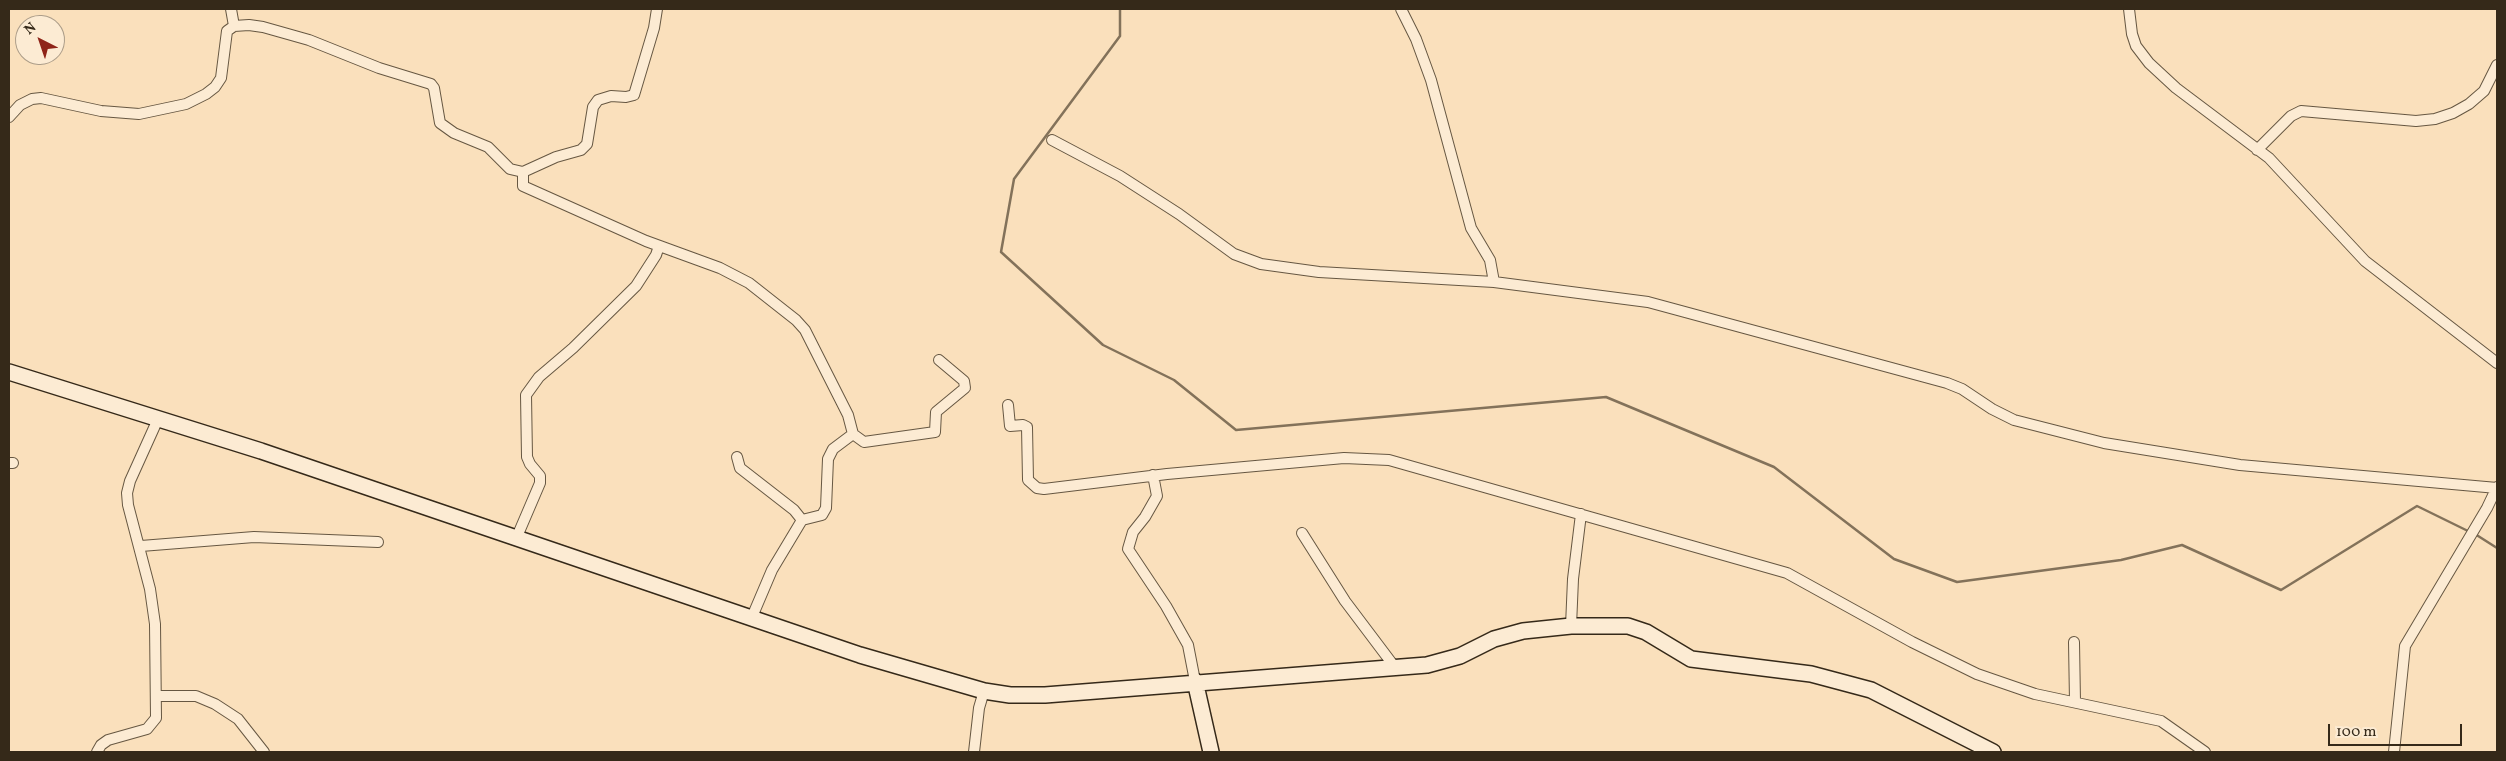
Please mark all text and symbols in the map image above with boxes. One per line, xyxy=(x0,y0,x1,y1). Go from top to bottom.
north arrow xyxy=(15,15,65,65)
text: N xyxy=(20,19,41,40)
scale bar xyxy=(2331,714,2465,746)
text: 100 m xyxy=(2336,722,2376,743)

